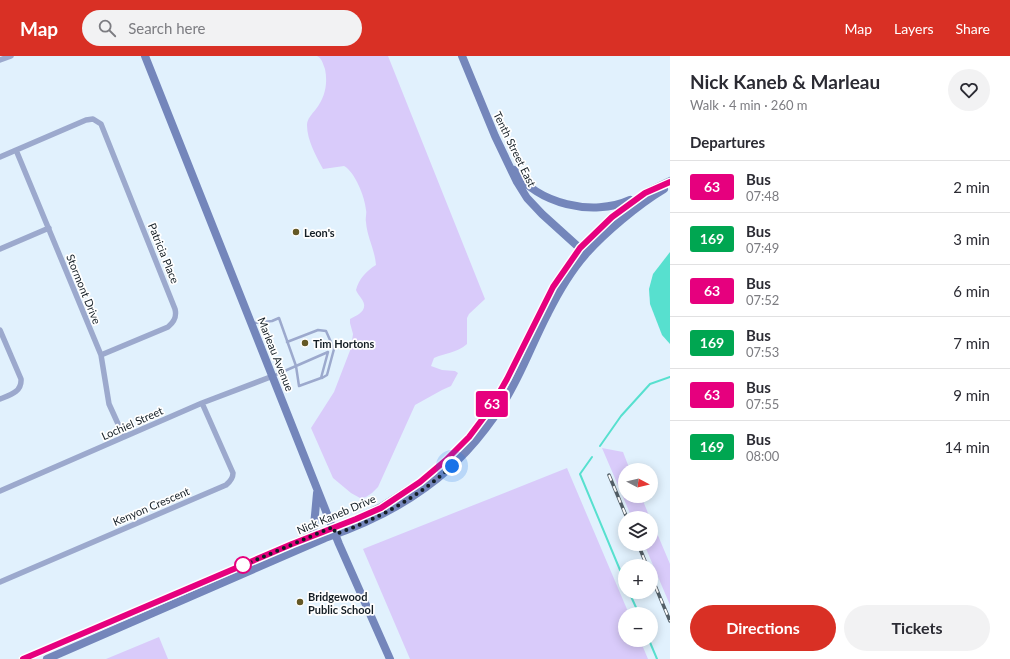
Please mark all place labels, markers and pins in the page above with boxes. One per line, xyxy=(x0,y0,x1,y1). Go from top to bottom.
place label: Leon's xyxy=(304,226,335,239)
marker: Leon's xyxy=(291,227,301,237)
place label: Tim Hortons xyxy=(313,337,375,350)
marker: Tim Hortons xyxy=(300,338,310,348)
unlabelled marker xyxy=(234,556,252,574)
place label: Bridgewood Public School xyxy=(308,590,374,616)
marker: Bridgewood Public School xyxy=(295,597,305,607)

